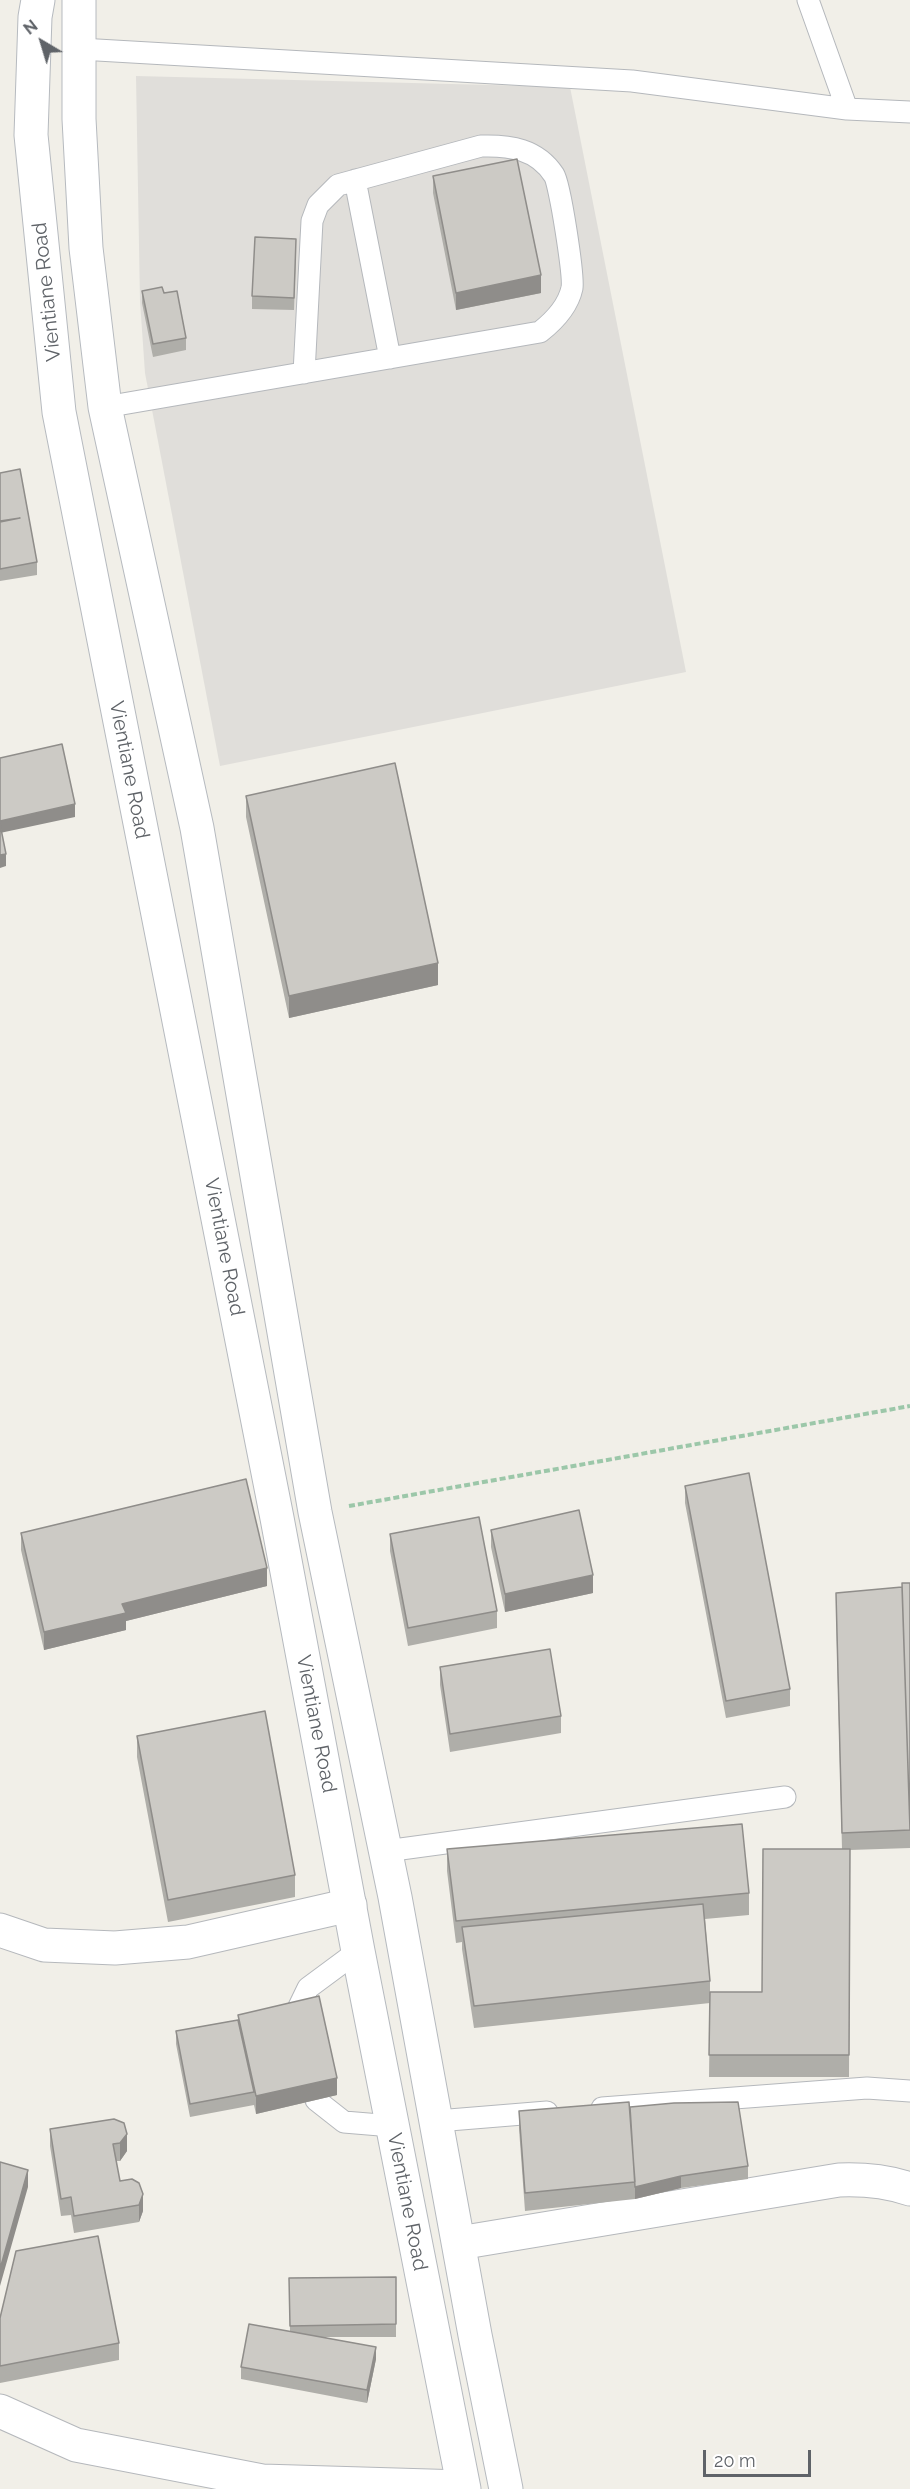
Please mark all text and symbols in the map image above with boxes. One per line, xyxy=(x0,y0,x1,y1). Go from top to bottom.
north arrow xyxy=(12,12,72,72)
text: N xyxy=(20,16,41,39)
street label: Vientiane Road xyxy=(28,221,66,363)
street label: Vientiane Road xyxy=(104,699,154,841)
street label: Vientiane Road xyxy=(199,1176,249,1318)
street label: Vientiane Road xyxy=(291,1653,341,1795)
street label: Vientiane Road xyxy=(382,2131,432,2273)
scale bar xyxy=(706,2438,814,2476)
text: 20 m xyxy=(714,2450,756,2471)

